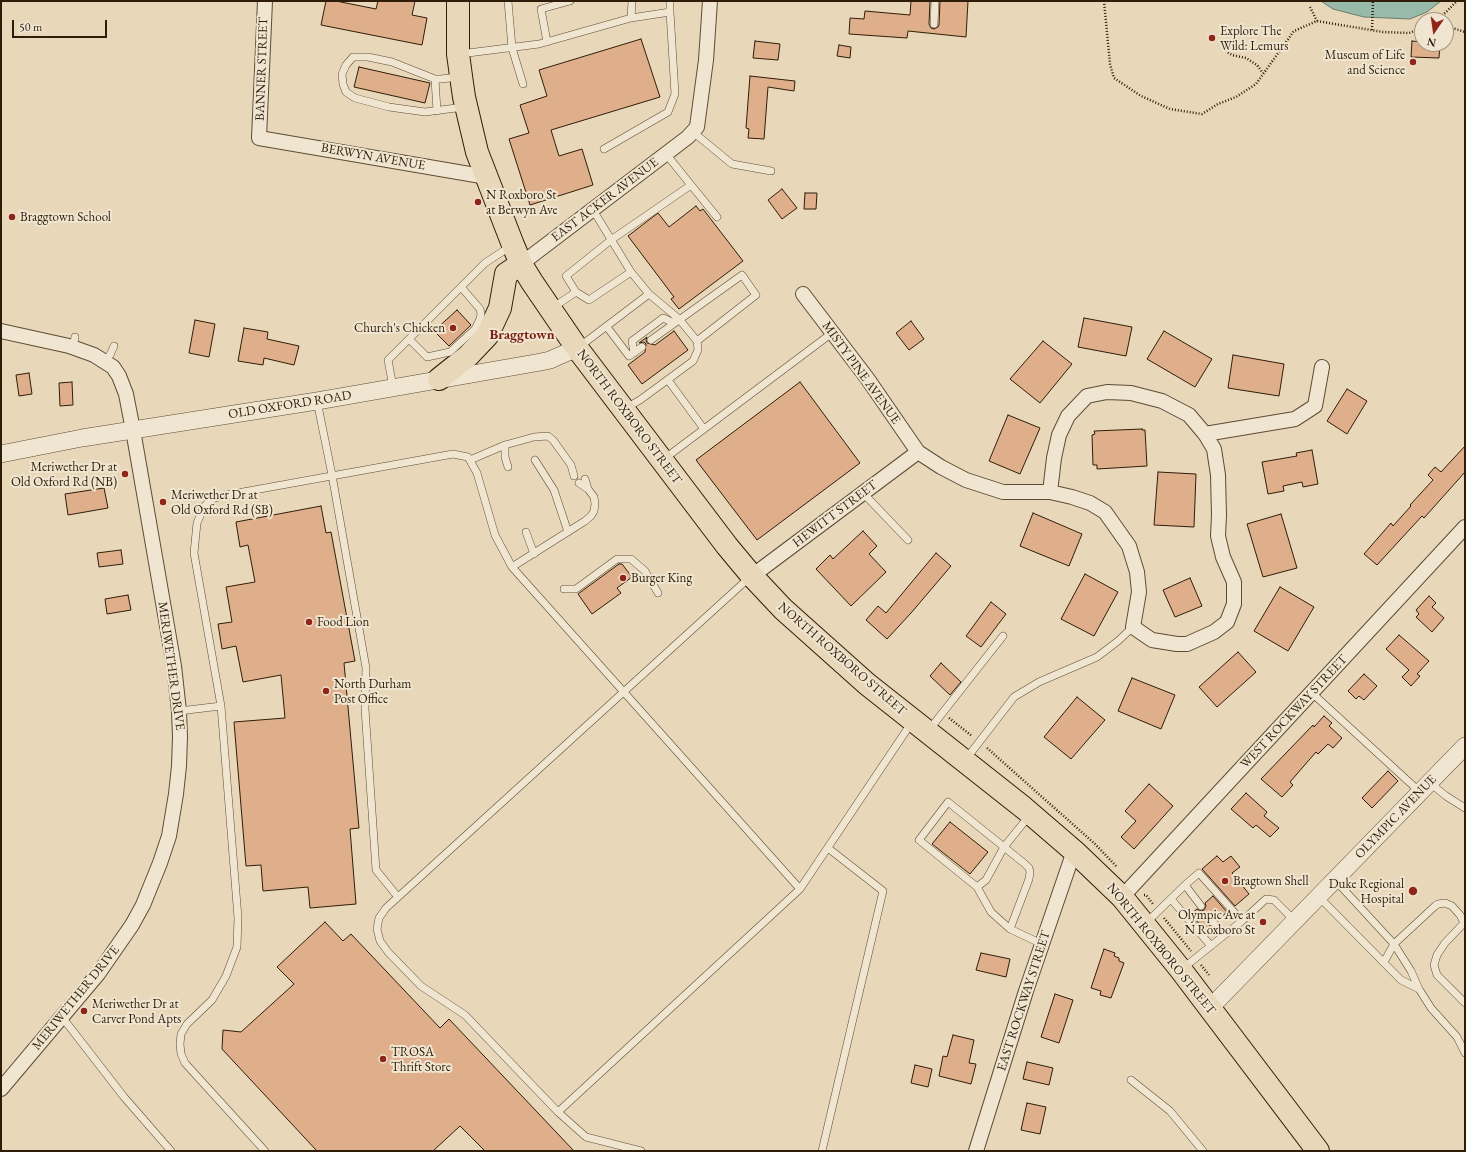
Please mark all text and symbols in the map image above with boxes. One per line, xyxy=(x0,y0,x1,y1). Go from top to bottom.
scale bar xyxy=(14,12,109,38)
north arrow xyxy=(1414,12,1454,52)
street label: BANNER STREET xyxy=(252,17,272,121)
text: 50 m xyxy=(19,19,42,35)
place label: Explore The Wild: Lemurs xyxy=(1220,23,1289,54)
marker: Explore The Wild: Lemurs xyxy=(1207,33,1217,43)
text: N xyxy=(1426,35,1437,51)
place label: Museum of Life and Science xyxy=(1325,47,1405,78)
marker: Museum of Life and Science xyxy=(1408,57,1418,67)
street label: BERWYN AVENUE xyxy=(320,140,426,174)
street label: EAST ACKER AVENUE xyxy=(548,155,662,245)
place label: N Roxboro St at Berwyn Ave xyxy=(486,187,557,218)
marker: N Roxboro St at Berwyn Ave xyxy=(473,197,483,207)
place label: Braggtown School xyxy=(20,209,111,225)
marker: Braggtown School xyxy=(7,212,17,222)
street label: MISTY PINE AVENUE xyxy=(818,319,904,427)
place label: Church's Chicken xyxy=(354,320,445,336)
marker: Church's Chicken xyxy=(448,323,458,333)
district label: Braggtown xyxy=(489,327,555,343)
street label: NORTH ROXBORO STREET xyxy=(573,347,685,487)
street label: OLD OXFORD ROAD xyxy=(227,388,353,422)
place label: Meriwether Dr at Old Oxford Rd (NB) xyxy=(11,459,117,490)
marker: Meriwether Dr at Old Oxford Rd (NB) xyxy=(120,469,130,479)
street label: HEWITT STREET xyxy=(790,477,880,551)
place label: Meriwether Dr at Old Oxford Rd (SB) xyxy=(171,487,273,518)
marker: Meriwether Dr at Old Oxford Rd (SB) xyxy=(158,497,168,507)
place label: Burger King xyxy=(631,570,692,586)
marker: Burger King xyxy=(618,573,628,583)
street label: NORTH ROXBORO STREET xyxy=(775,599,909,719)
street label: MERIWETHER DRIVE xyxy=(154,601,188,731)
place label: Food Lion xyxy=(317,614,369,630)
marker: Food Lion xyxy=(304,617,314,627)
street label: WEST ROCKWAY STREET xyxy=(1237,652,1351,772)
place label: North Durham Post Office xyxy=(334,676,411,707)
marker: North Durham Post Office xyxy=(321,686,331,696)
street label: OLYMPIC AVENUE xyxy=(1352,772,1440,862)
place label: Bragtown Shell xyxy=(1233,873,1309,889)
marker: Bragtown Shell xyxy=(1220,876,1230,886)
place label: Duke Regional Hospital xyxy=(1329,876,1404,907)
street label: NORTH ROXBORO STREET xyxy=(1103,880,1219,1018)
marker: Duke Regional Hospital xyxy=(1407,885,1419,897)
place label: Olympic Ave at N Roxboro St xyxy=(1178,907,1255,938)
marker: Olympic Ave at N Roxboro St xyxy=(1258,917,1268,927)
street label: EAST ROCKWAY STREET xyxy=(994,929,1054,1073)
street label: MERIWETHER DRIVE xyxy=(29,943,123,1053)
place label: Meriwether Dr at Carver Pond Apts xyxy=(92,996,181,1027)
marker: Meriwether Dr at Carver Pond Apts xyxy=(79,1006,89,1016)
place label: TROSA Thrift Store xyxy=(391,1044,451,1075)
marker: TROSA Thrift Store xyxy=(378,1054,388,1064)

